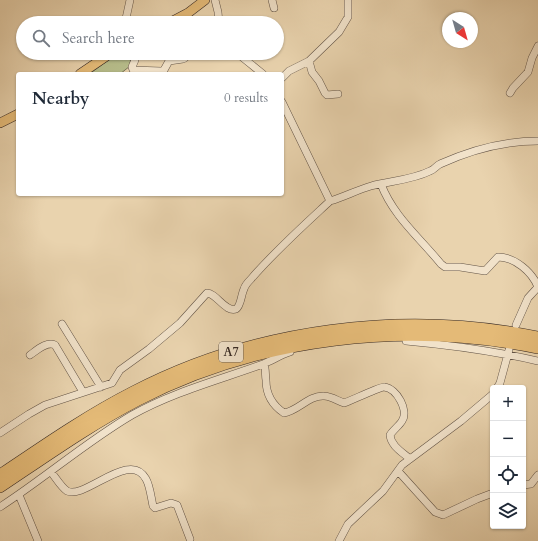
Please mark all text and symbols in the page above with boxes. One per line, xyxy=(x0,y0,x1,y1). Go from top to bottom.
north arrow xyxy=(442,12,478,48)
search box xyxy=(16,16,284,60)
icon: search xyxy=(30,27,52,49)
text: Search here xyxy=(62,28,135,48)
text: Nearby xyxy=(32,87,89,110)
text: 0 results xyxy=(224,89,268,107)
road number: Α7 xyxy=(219,342,243,362)
map controls xyxy=(490,385,526,529)
button: + xyxy=(490,385,526,421)
button: − xyxy=(490,421,526,457)
button: locate xyxy=(490,457,526,493)
button: layers xyxy=(490,493,526,529)

